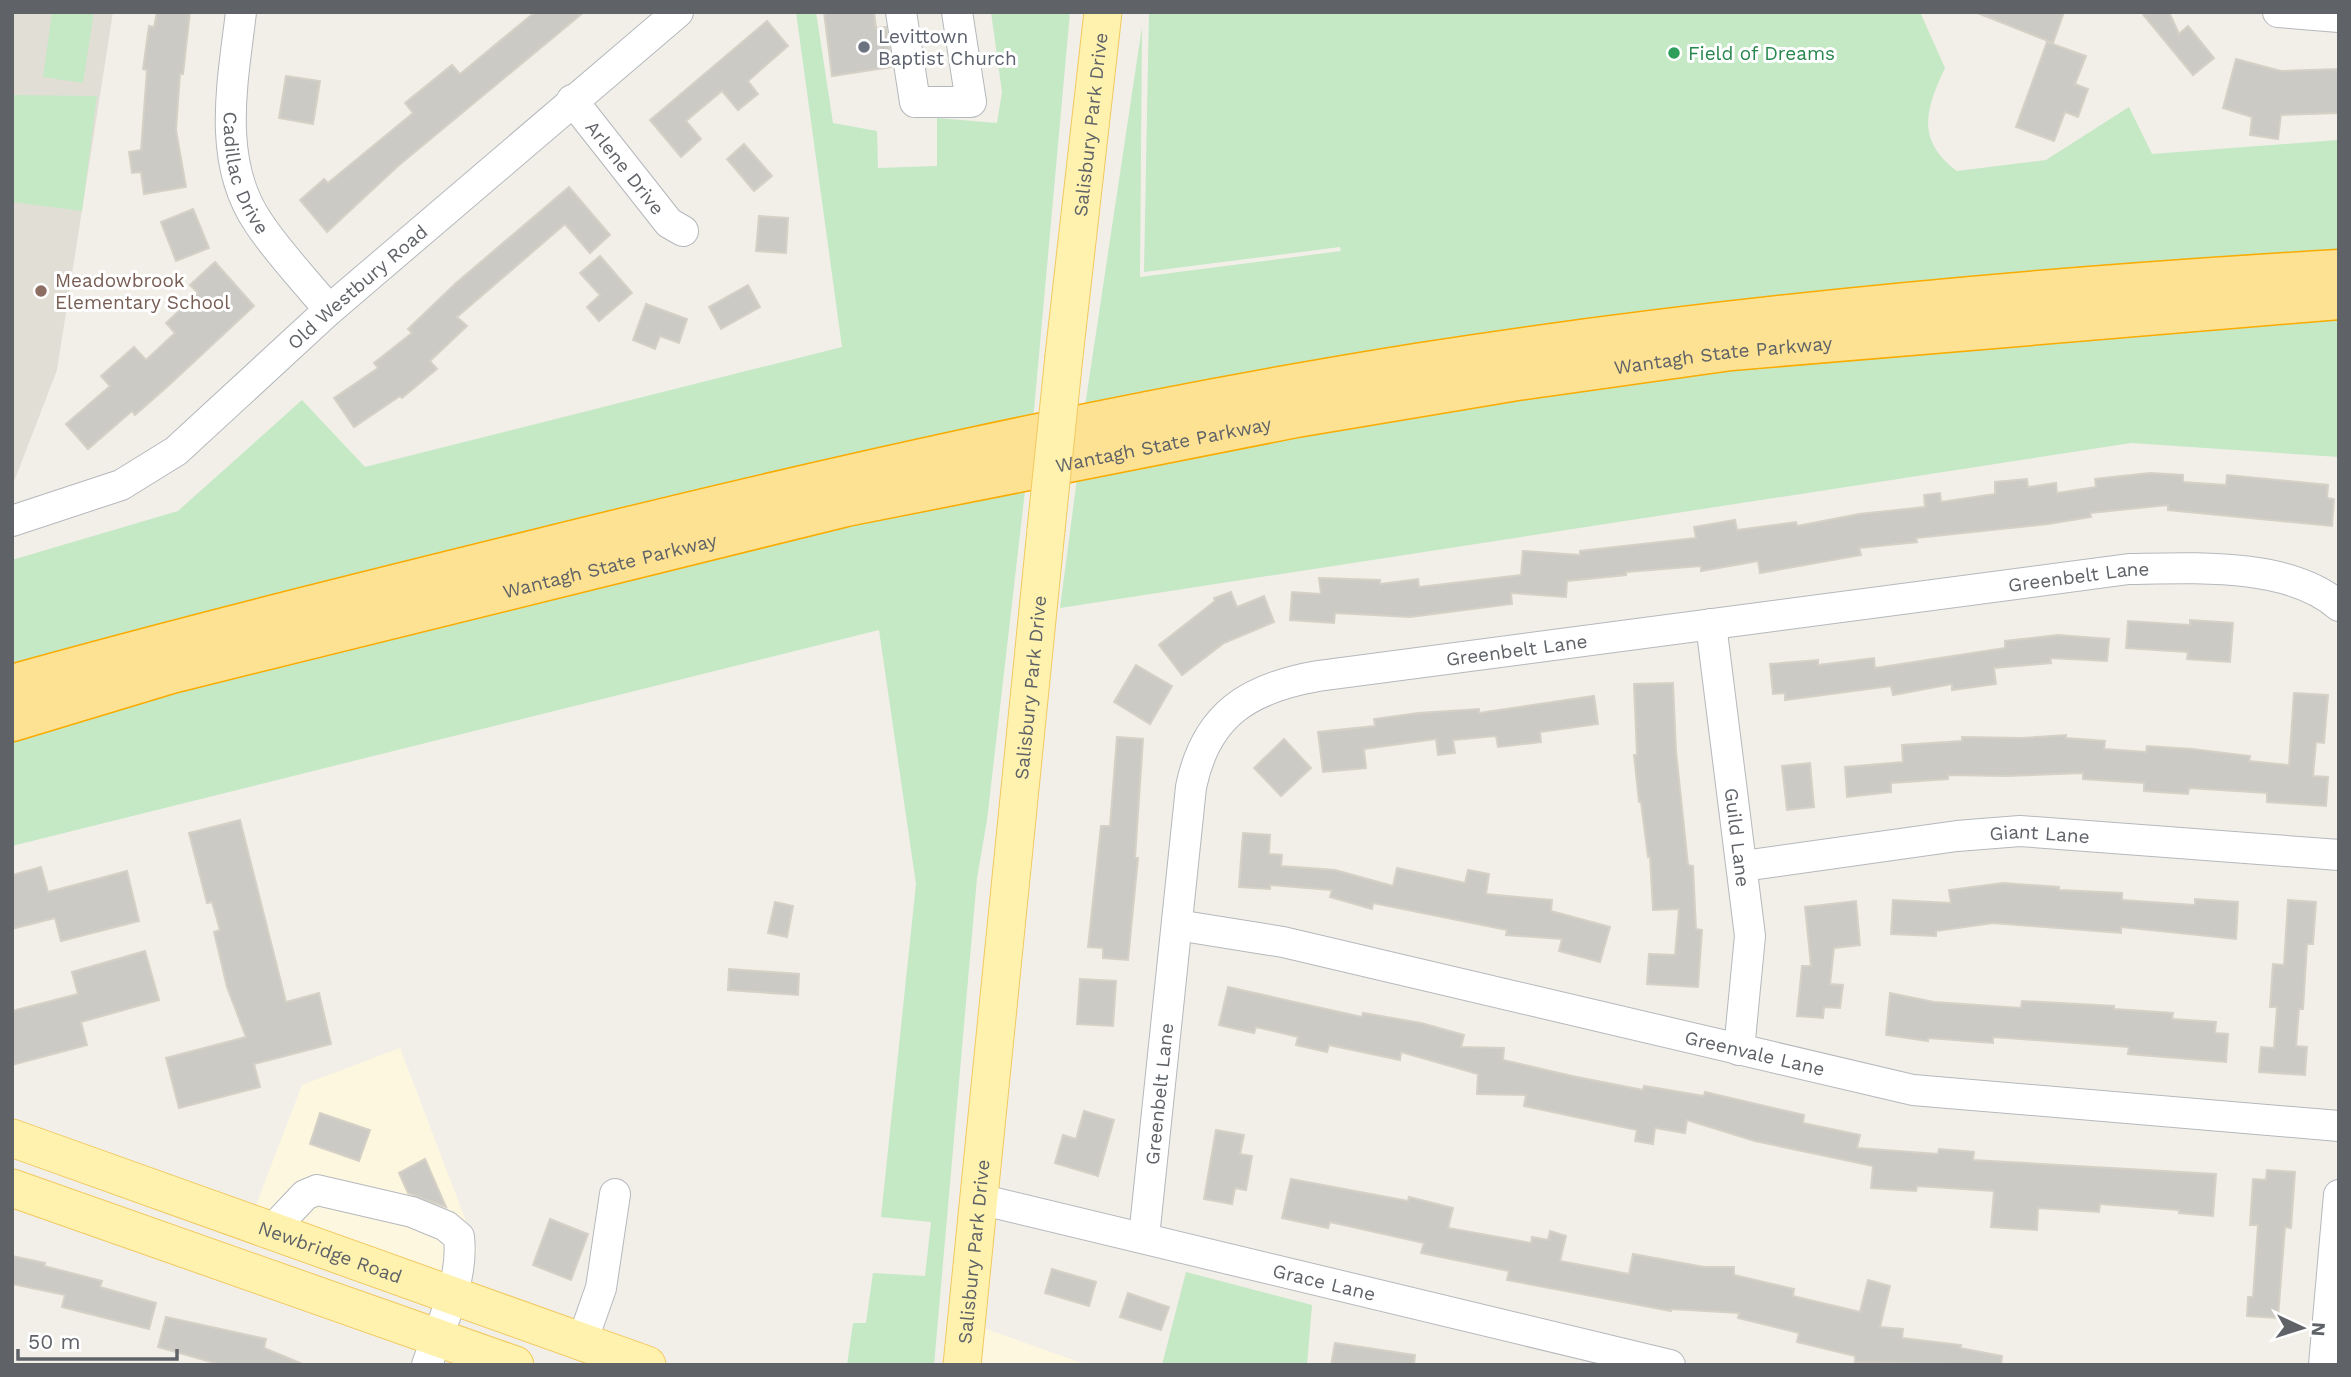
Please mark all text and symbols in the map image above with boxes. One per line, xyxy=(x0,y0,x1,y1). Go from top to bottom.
place label: Levittown Baptist Church xyxy=(878,25,1017,70)
street label: Salisbury Park Drive xyxy=(1068,31,1112,218)
marker: Levittown Baptist Church xyxy=(856,39,872,55)
place label: Field of Dreams xyxy=(1688,42,1835,65)
marker: Field of Dreams xyxy=(1666,45,1682,61)
street label: Cadillac Drive xyxy=(219,112,274,238)
street label: Arlene Drive xyxy=(581,116,669,219)
street label: Old Westbury Road xyxy=(283,220,432,354)
place label: Meadowbrook Elementary School xyxy=(55,269,230,314)
marker: Meadowbrook Elementary School xyxy=(33,283,49,299)
street label: Wantagh State Parkway xyxy=(1612,331,1833,379)
street label: Wantagh State Parkway xyxy=(1053,412,1274,477)
street label: Wantagh State Parkway xyxy=(500,528,719,603)
street label: Greenbelt Lane xyxy=(2007,557,2150,596)
street label: Salisbury Park Drive xyxy=(1009,594,1051,781)
street label: Greenbelt Lane xyxy=(1444,629,1589,671)
street label: Guild Lane xyxy=(1720,786,1755,888)
street label: Giant Lane xyxy=(1989,819,2091,848)
street label: Greenbelt Lane xyxy=(1140,1022,1178,1166)
street label: Greenvale Lane xyxy=(1682,1025,1827,1080)
street label: Salisbury Park Drive xyxy=(953,1158,994,1345)
street label: Newbridge Road xyxy=(255,1216,405,1288)
street label: Grace Lane xyxy=(1270,1258,1378,1305)
north arrow xyxy=(2267,1293,2337,1363)
scale bar xyxy=(18,1318,177,1362)
text: N xyxy=(2306,1321,2330,1337)
text: 50 m xyxy=(28,1329,80,1354)

